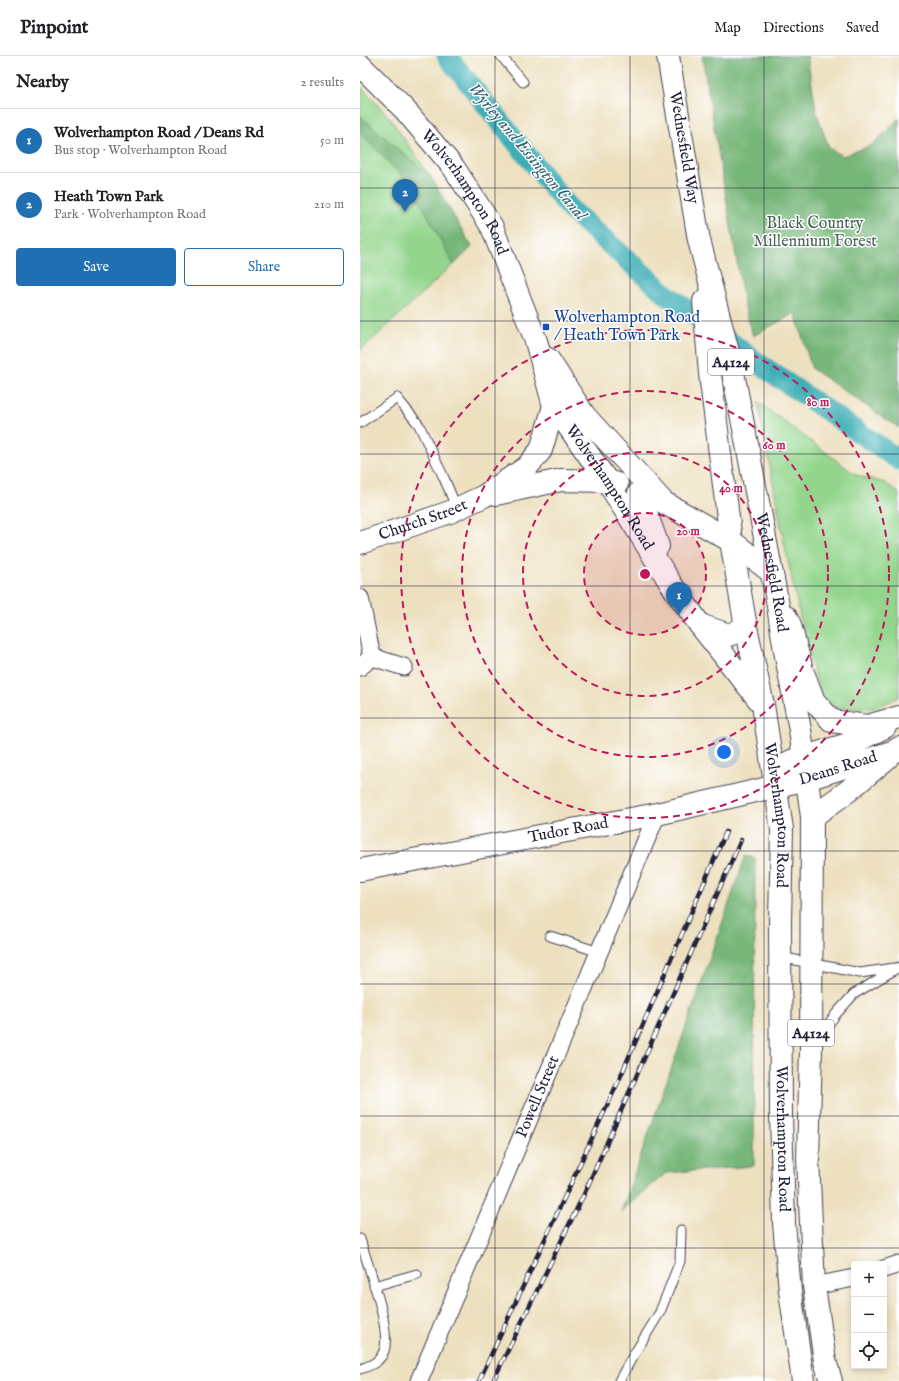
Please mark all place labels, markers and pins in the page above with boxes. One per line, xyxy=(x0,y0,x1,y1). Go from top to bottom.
pin: 2 xyxy=(392,179,418,212)
place label: Wolverhampton Road / Heath Town Park xyxy=(554,308,700,346)
marker: Wolverhampton Road / Heath Town Park xyxy=(541,322,551,332)
centre of rings xyxy=(638,567,652,581)
pin: 1 xyxy=(666,582,692,615)

